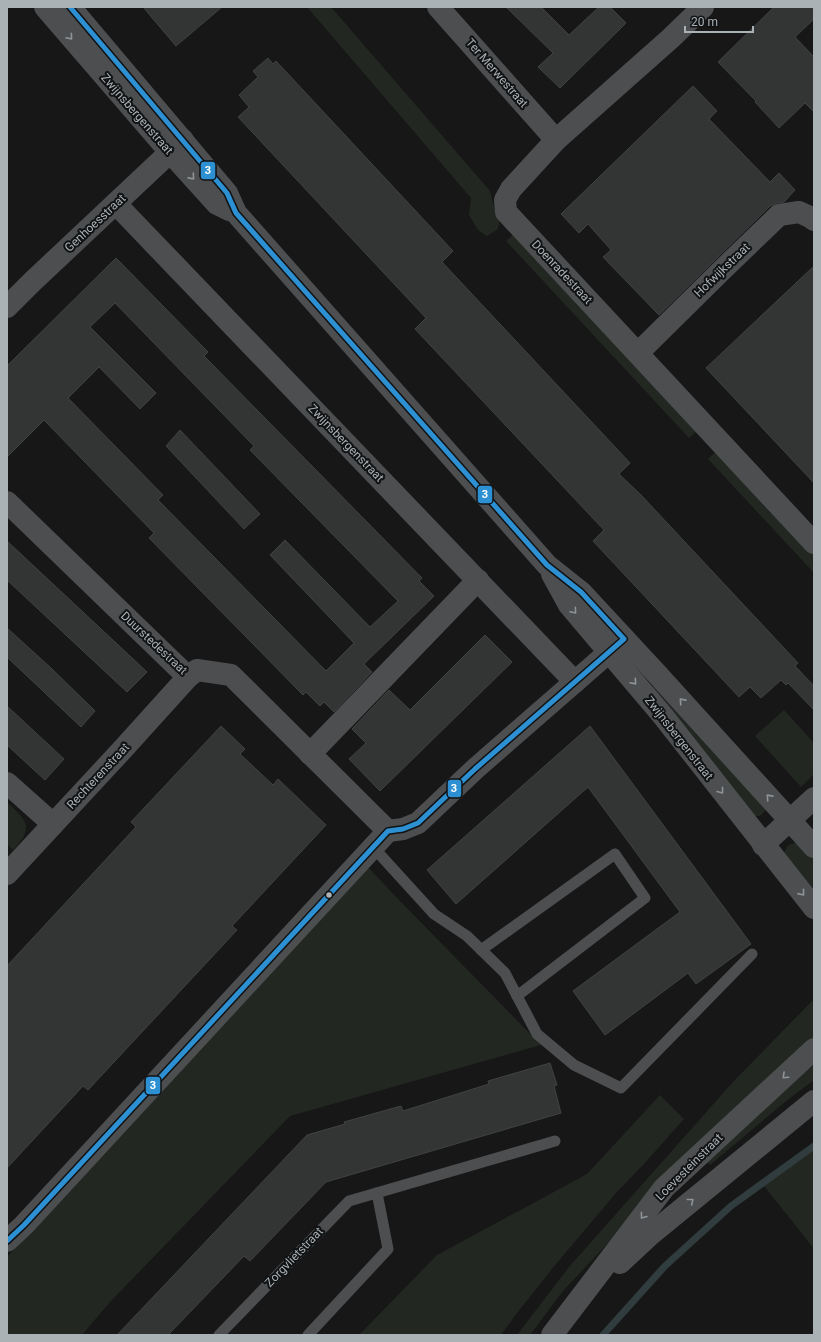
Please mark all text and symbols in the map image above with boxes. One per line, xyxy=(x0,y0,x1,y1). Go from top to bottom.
scale bar xyxy=(685,8,753,34)
text: 20 m xyxy=(691,15,718,29)
one-way arrow xyxy=(66,32,73,39)
street label: Ter Merwestraat xyxy=(463,35,531,111)
street label: Zwijnsbergenstraat xyxy=(98,71,176,157)
line badge: 3 xyxy=(200,161,216,180)
text: 3 xyxy=(205,164,211,177)
one-way arrow xyxy=(188,172,195,180)
street label: Genhoesstraat xyxy=(62,191,128,255)
street label: Doenradestraat xyxy=(529,237,595,307)
street label: Hofwijkstraat xyxy=(691,240,753,300)
street label: Zwijnsbergenstraat xyxy=(305,401,387,485)
line badge: 3 xyxy=(477,485,493,504)
text: 3 xyxy=(482,488,488,501)
one-way arrow xyxy=(570,606,577,613)
street label: Duurstedestraat xyxy=(118,609,190,677)
one-way arrow xyxy=(630,677,637,684)
street label: Zwijnsbergenstraat xyxy=(642,693,716,783)
one-way arrow xyxy=(679,698,686,706)
street label: Rechterenstraat xyxy=(64,740,132,812)
line badge: 3 xyxy=(447,779,462,798)
text: 3 xyxy=(451,782,457,795)
one-way arrow xyxy=(716,786,723,793)
one-way arrow xyxy=(766,794,774,802)
one-way arrow xyxy=(797,888,804,895)
unlabelled marker xyxy=(324,890,334,900)
one-way arrow xyxy=(782,1071,790,1079)
line badge: 3 xyxy=(145,1076,161,1095)
text: 3 xyxy=(150,1079,156,1092)
street label: Loevesteinstraat xyxy=(653,1131,725,1203)
one-way arrow xyxy=(687,1199,694,1206)
one-way arrow xyxy=(641,1211,648,1218)
street label: Zorgvlietstraat xyxy=(262,1224,326,1290)

